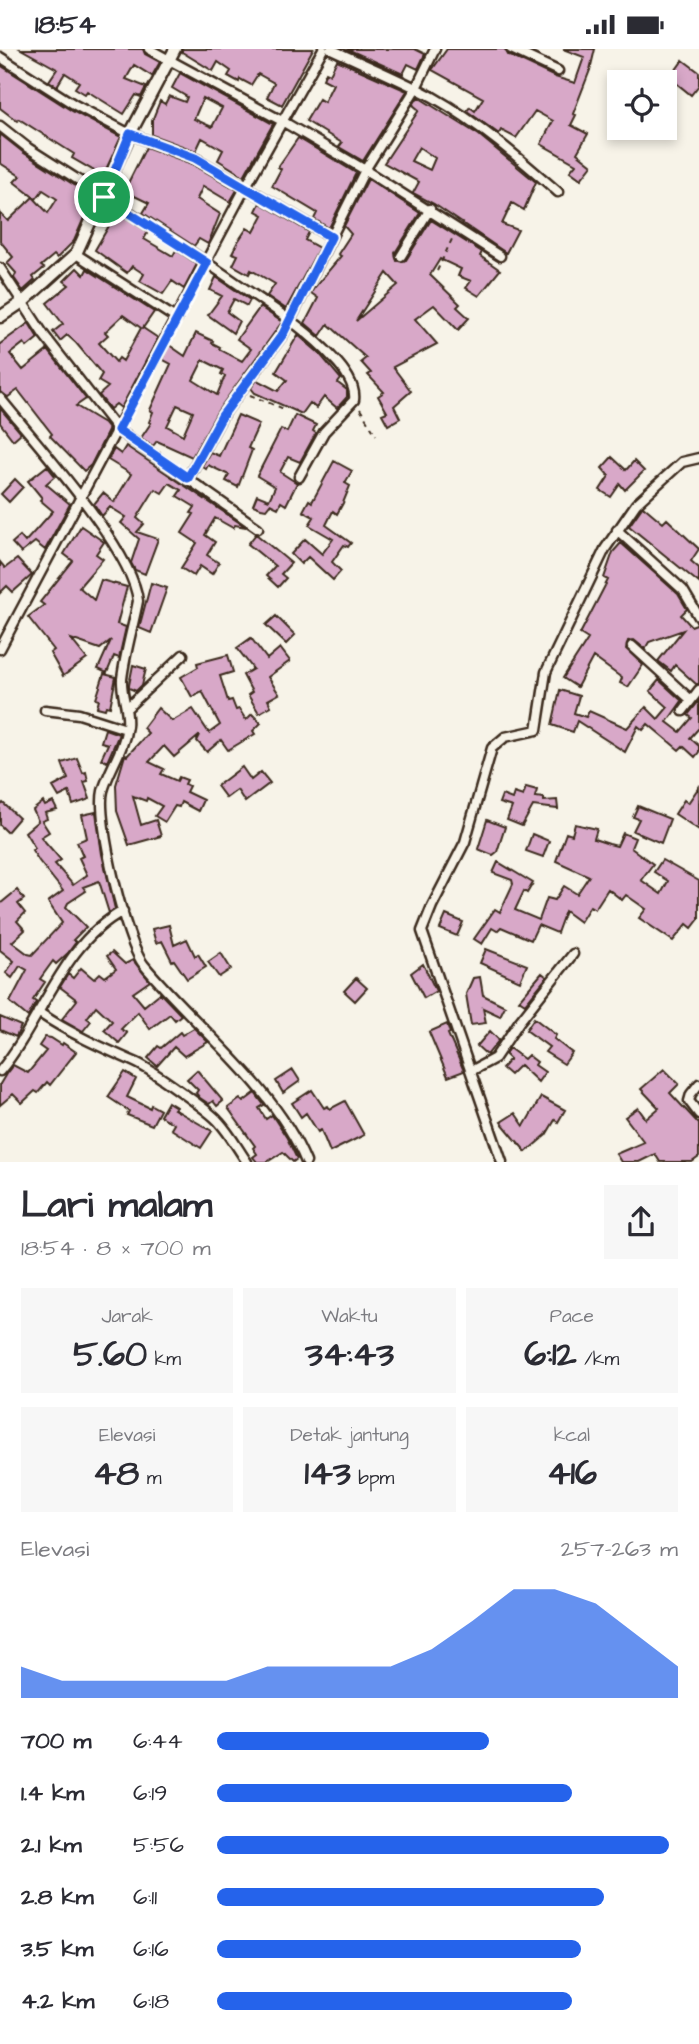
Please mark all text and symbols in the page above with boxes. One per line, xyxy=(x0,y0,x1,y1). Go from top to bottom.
text: 18:54 xyxy=(35,7,96,43)
map controls xyxy=(607,70,677,140)
button: locate xyxy=(607,70,677,140)
pin xyxy=(74,167,134,227)
icon: arrive xyxy=(85,178,123,216)
text: Lari malam xyxy=(21,1180,212,1232)
button: share xyxy=(604,1185,678,1259)
text: 18:54 · 8 × 700 m xyxy=(21,1232,211,1264)
text: Jarak xyxy=(101,1303,153,1330)
text: Waktu xyxy=(321,1303,378,1330)
text: Pace xyxy=(550,1303,594,1330)
text: 5.60 xyxy=(73,1330,147,1379)
text: 34:43 xyxy=(305,1330,394,1379)
text: 6:12 xyxy=(524,1330,577,1379)
text: km xyxy=(147,1346,181,1373)
text: /km xyxy=(577,1346,619,1373)
text: Elevasi xyxy=(99,1422,155,1449)
text: Detak jantung xyxy=(290,1422,409,1449)
text: kcal xyxy=(554,1422,590,1449)
text: 48 xyxy=(93,1449,139,1498)
text: 143 xyxy=(305,1449,351,1498)
text: 416 xyxy=(547,1449,597,1498)
text: m xyxy=(139,1465,162,1492)
text: bpm xyxy=(351,1465,394,1492)
text: Elevasi xyxy=(21,1533,89,1565)
text: 257–263 m xyxy=(561,1533,678,1565)
text: 700 m xyxy=(21,1725,91,1757)
text: 6:44 xyxy=(133,1725,183,1757)
text: 1.4 km xyxy=(21,1777,84,1809)
text: 6:19 xyxy=(133,1777,167,1809)
text: 2.1 km xyxy=(21,1829,82,1861)
text: 5:56 xyxy=(133,1829,184,1861)
text: 2.8 km xyxy=(21,1881,94,1913)
text: 6:11 xyxy=(133,1881,157,1913)
text: 3.5 km xyxy=(21,1933,93,1965)
text: 6:16 xyxy=(133,1933,169,1965)
text: 4.2 km xyxy=(21,1985,94,2017)
text: 6:18 xyxy=(133,1985,169,2017)

